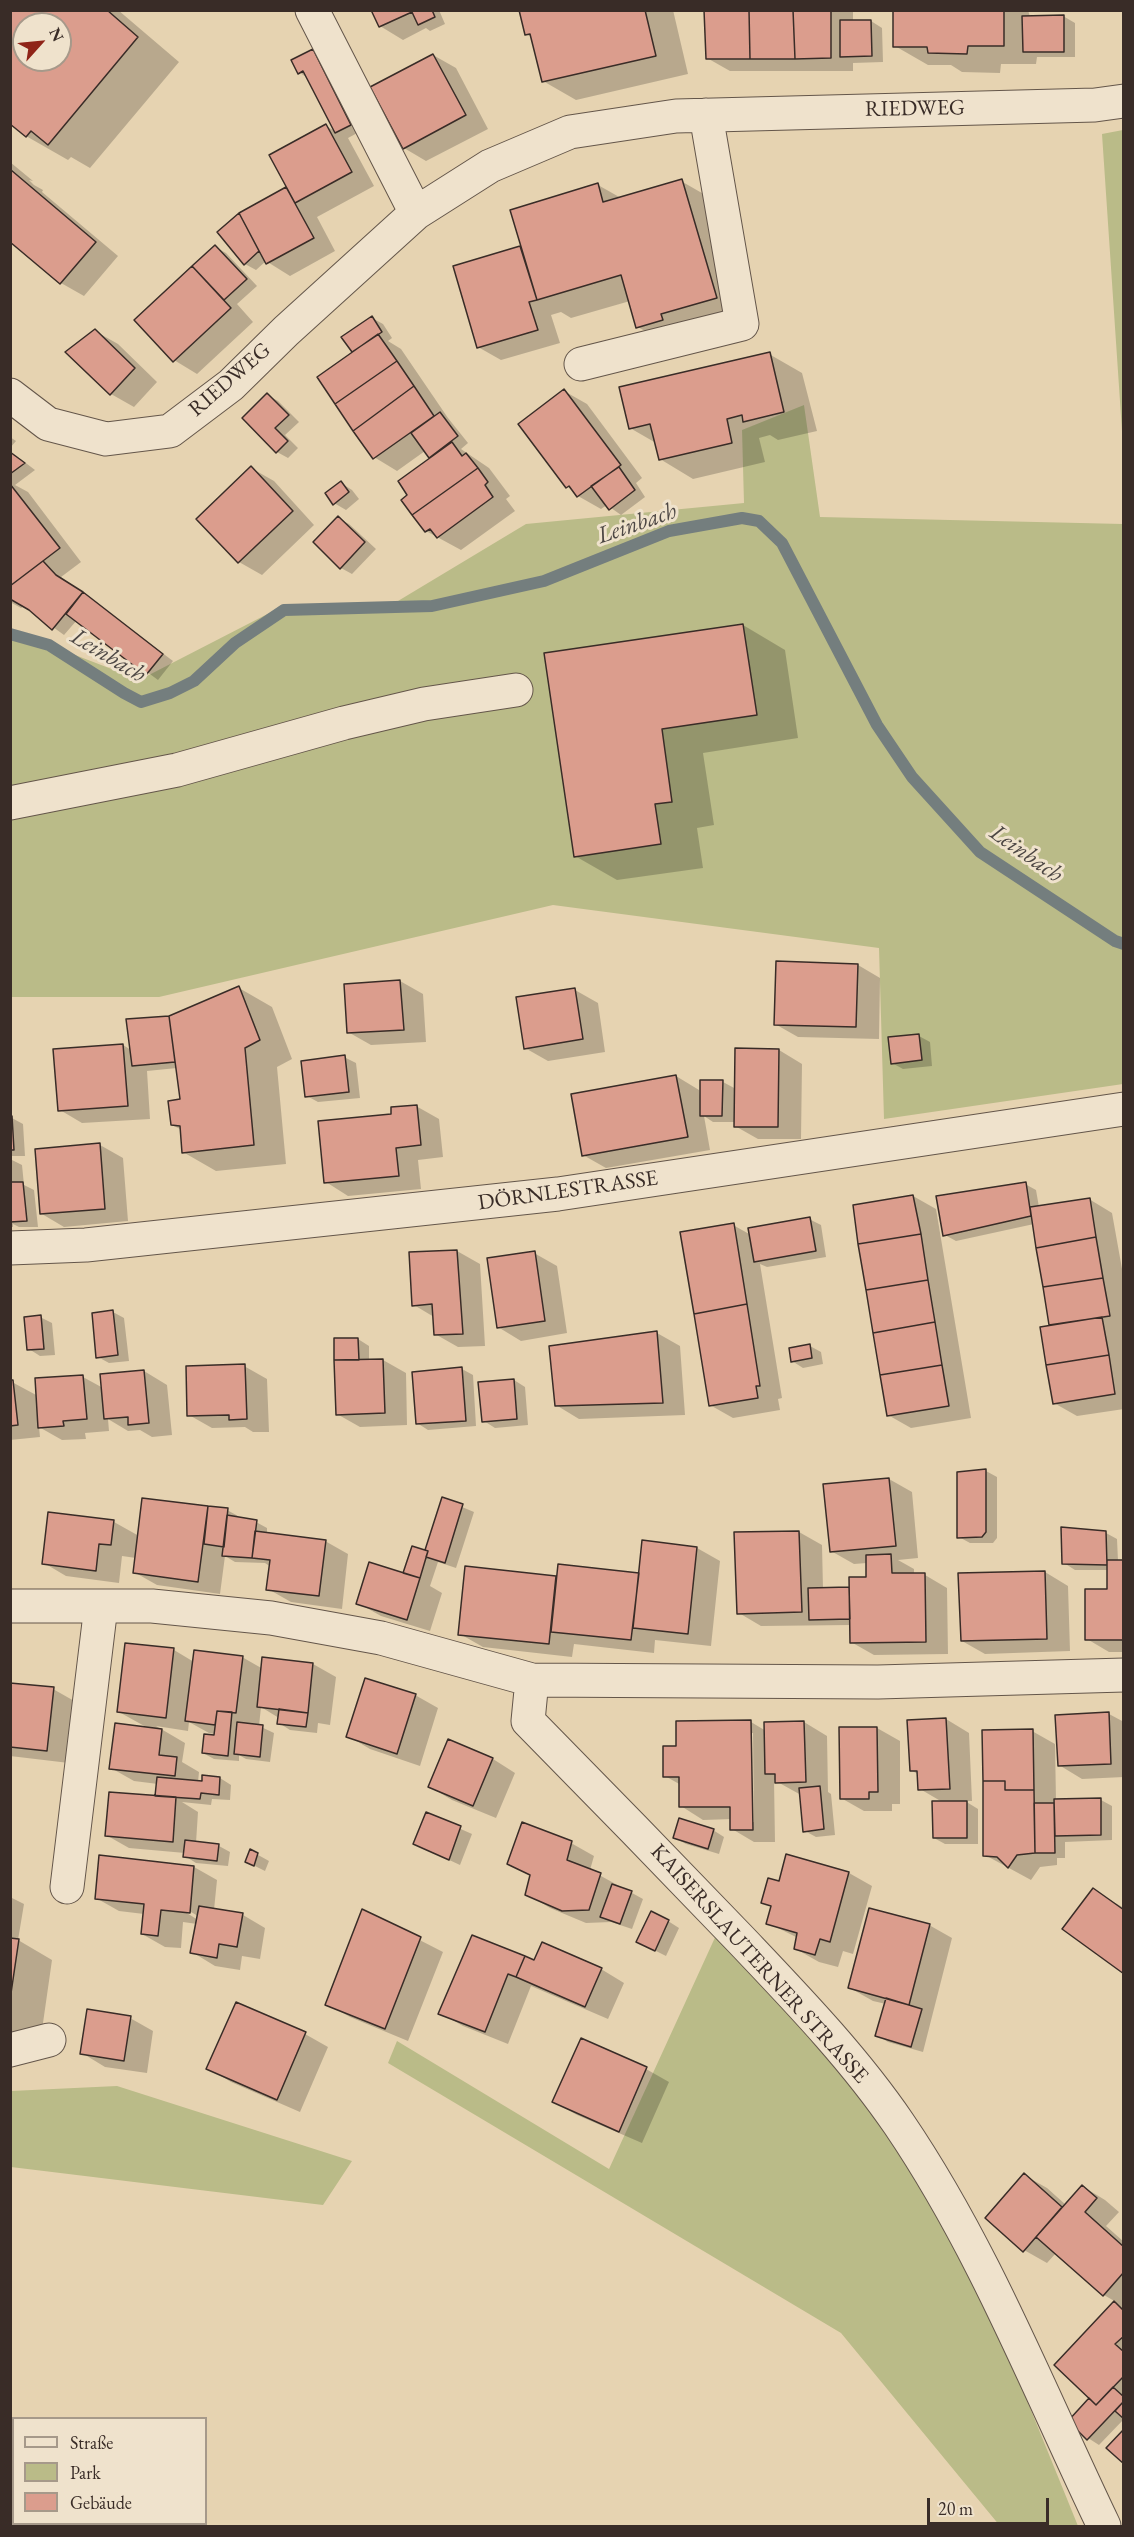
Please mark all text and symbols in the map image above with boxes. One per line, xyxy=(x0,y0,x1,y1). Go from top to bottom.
north arrow xyxy=(12,12,72,72)
text: N xyxy=(44,24,69,45)
street label: RIEDWEG xyxy=(865,95,965,123)
street label: RIEDWEG xyxy=(184,337,276,423)
water label: Leinbach xyxy=(593,497,681,551)
water label: Leinbach xyxy=(65,622,151,690)
water label: Leinbach xyxy=(984,819,1068,889)
street label: DÖRNLESTRASSE xyxy=(476,1165,660,1217)
street label: KAISERSLAUTERNER STRASSE xyxy=(644,1839,874,2089)
legend xyxy=(12,2417,207,2525)
text: Straße xyxy=(70,2431,113,2454)
text: Park xyxy=(70,2461,101,2484)
scale bar xyxy=(930,2486,1052,2524)
text: Gebäude xyxy=(70,2491,132,2514)
text: 20 m xyxy=(938,2497,973,2520)

